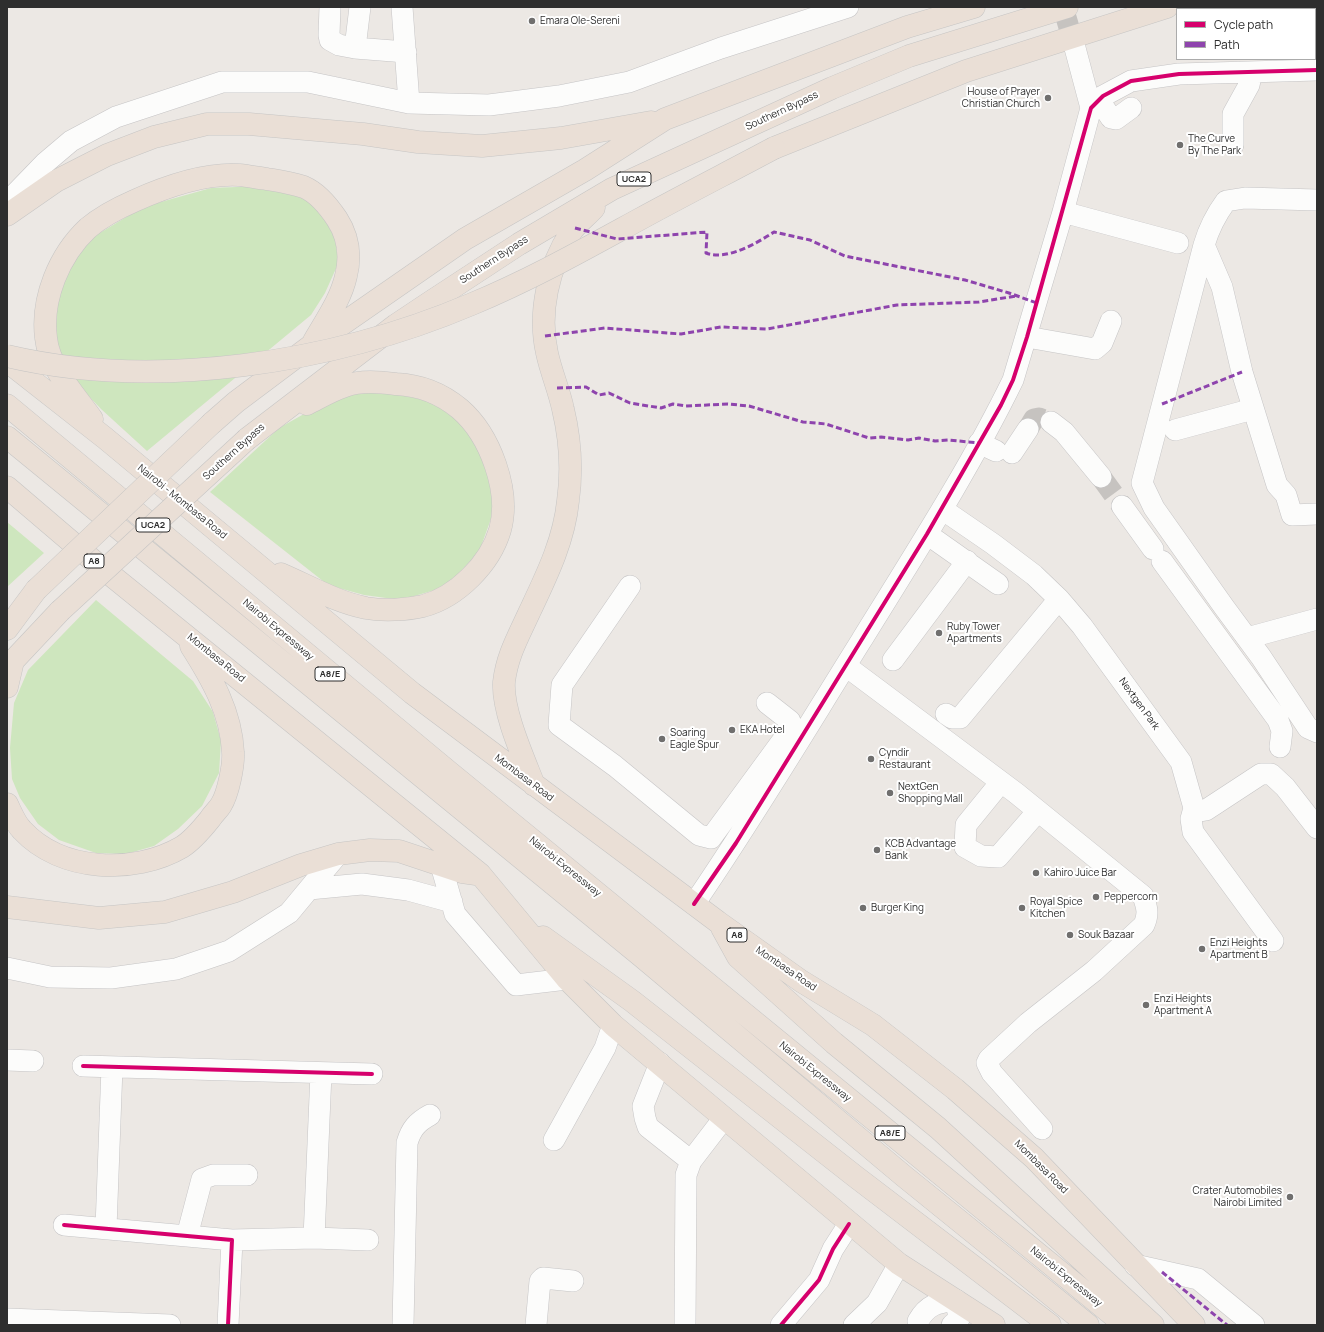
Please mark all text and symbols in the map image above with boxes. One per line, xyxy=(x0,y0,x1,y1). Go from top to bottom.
legend xyxy=(1176,8,1316,60)
place label: Emara Ole-Sereni xyxy=(540,15,620,27)
marker: Emara Ole-Sereni xyxy=(527,16,537,26)
text: Cycle path xyxy=(1214,16,1273,33)
text: Path xyxy=(1214,36,1240,53)
place label: House of Prayer Christian Church xyxy=(962,86,1040,110)
street label: Southern Bypass xyxy=(744,89,820,133)
marker: House of Prayer Christian Church xyxy=(1043,93,1053,103)
place label: The Curve By The Park xyxy=(1188,133,1241,156)
marker: The Curve By The Park xyxy=(1175,140,1185,150)
road number: UCA2 xyxy=(617,172,651,186)
street label: Southern Bypass xyxy=(458,234,530,286)
street label: Southern Bypass xyxy=(201,421,267,483)
street label: Nairobi - Mombasa Road xyxy=(135,462,229,542)
road number: UCA2 xyxy=(136,518,170,532)
road number: A8 xyxy=(84,554,104,568)
street label: Nairobi Expressway xyxy=(240,597,316,663)
place label: Ruby Tower Apartments xyxy=(947,621,1002,644)
marker: Ruby Tower Apartments xyxy=(934,628,944,638)
street label: Mombasa Road xyxy=(185,631,247,685)
road number: A8/E xyxy=(315,667,345,681)
street label: Nextgen Park xyxy=(1116,676,1162,732)
place label: EKA Hotel xyxy=(740,724,785,736)
marker: EKA Hotel xyxy=(727,725,737,735)
place label: Soaring Eagle Spur xyxy=(670,727,719,750)
marker: Soaring Eagle Spur xyxy=(657,734,667,744)
place label: Cyndir Restaurant xyxy=(879,747,931,770)
street label: Mombasa Road xyxy=(492,752,556,804)
marker: Cyndir Restaurant xyxy=(866,754,876,764)
place label: NextGen Shopping Mall xyxy=(898,781,963,804)
marker: NextGen Shopping Mall xyxy=(885,788,895,798)
street label: Nairobi Expressway xyxy=(527,834,603,900)
place label: KCB Advantage Bank xyxy=(885,838,956,862)
marker: KCB Advantage Bank xyxy=(872,845,882,855)
place label: Kahiro Juice Bar xyxy=(1044,867,1117,879)
marker: Kahiro Juice Bar xyxy=(1031,868,1041,878)
place label: Peppercorn xyxy=(1104,891,1158,903)
marker: Peppercorn xyxy=(1091,892,1101,902)
place label: Royal Spice Kitchen xyxy=(1030,896,1083,920)
place label: Burger King xyxy=(871,902,924,914)
marker: Burger King xyxy=(858,903,868,913)
marker: Royal Spice Kitchen xyxy=(1017,903,1027,913)
road number: A8 xyxy=(727,928,747,942)
place label: Souk Bazaar xyxy=(1078,929,1134,941)
marker: Souk Bazaar xyxy=(1065,930,1075,940)
place label: Enzi Heights Apartment B xyxy=(1210,937,1268,960)
street label: Mombasa Road xyxy=(753,944,819,994)
marker: Enzi Heights Apartment B xyxy=(1197,944,1207,954)
place label: Enzi Heights Apartment A xyxy=(1154,993,1212,1016)
marker: Enzi Heights Apartment A xyxy=(1141,1000,1151,1010)
street label: Nairobi Expressway xyxy=(777,1039,853,1105)
road number: A8/E xyxy=(875,1126,905,1140)
street label: Mombasa Road xyxy=(1012,1138,1070,1196)
place label: Crater Automobiles Nairobi Limited xyxy=(1193,1185,1282,1208)
marker: Crater Automobiles Nairobi Limited xyxy=(1285,1192,1295,1202)
street label: Nairobi Expressway xyxy=(1028,1244,1104,1310)

